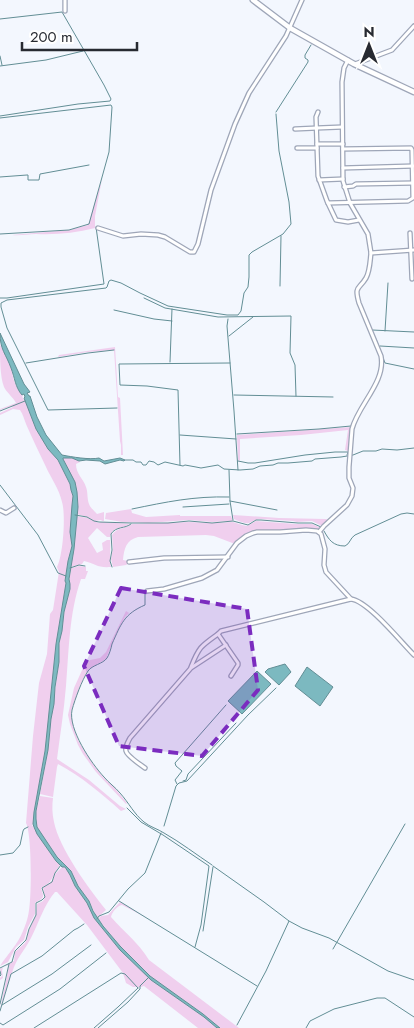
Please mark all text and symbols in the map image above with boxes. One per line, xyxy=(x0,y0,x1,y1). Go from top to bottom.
scale bar xyxy=(22,20,138,52)
north arrow xyxy=(344,20,394,70)
text: N xyxy=(363,22,375,42)
text: 200 m xyxy=(30,26,73,48)

